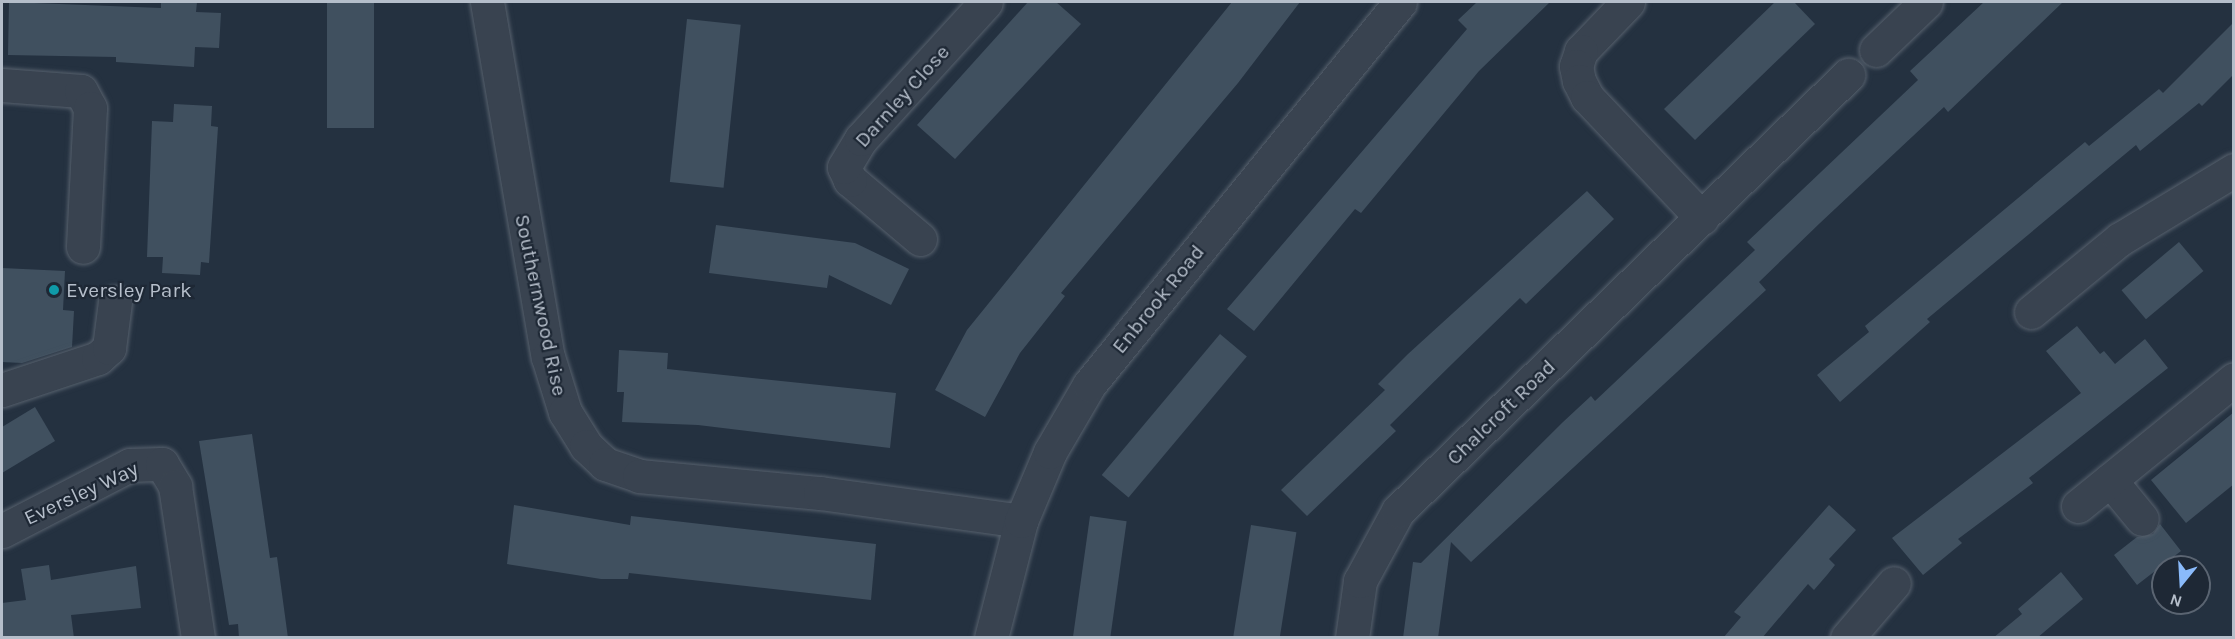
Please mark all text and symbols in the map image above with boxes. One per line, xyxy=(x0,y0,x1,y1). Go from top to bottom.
street label: Darnley Close xyxy=(849,40,955,152)
street label: Southernwood Rise xyxy=(509,212,573,398)
street label: Enbrook Road xyxy=(1106,240,1210,358)
place label: Eversley Park xyxy=(66,277,192,303)
marker: Eversley Park xyxy=(47,283,61,297)
street label: Chalcroft Road xyxy=(1441,354,1561,470)
street label: Eversley Way xyxy=(20,456,142,530)
north arrow xyxy=(2151,555,2211,615)
text: N xyxy=(2168,590,2184,612)

